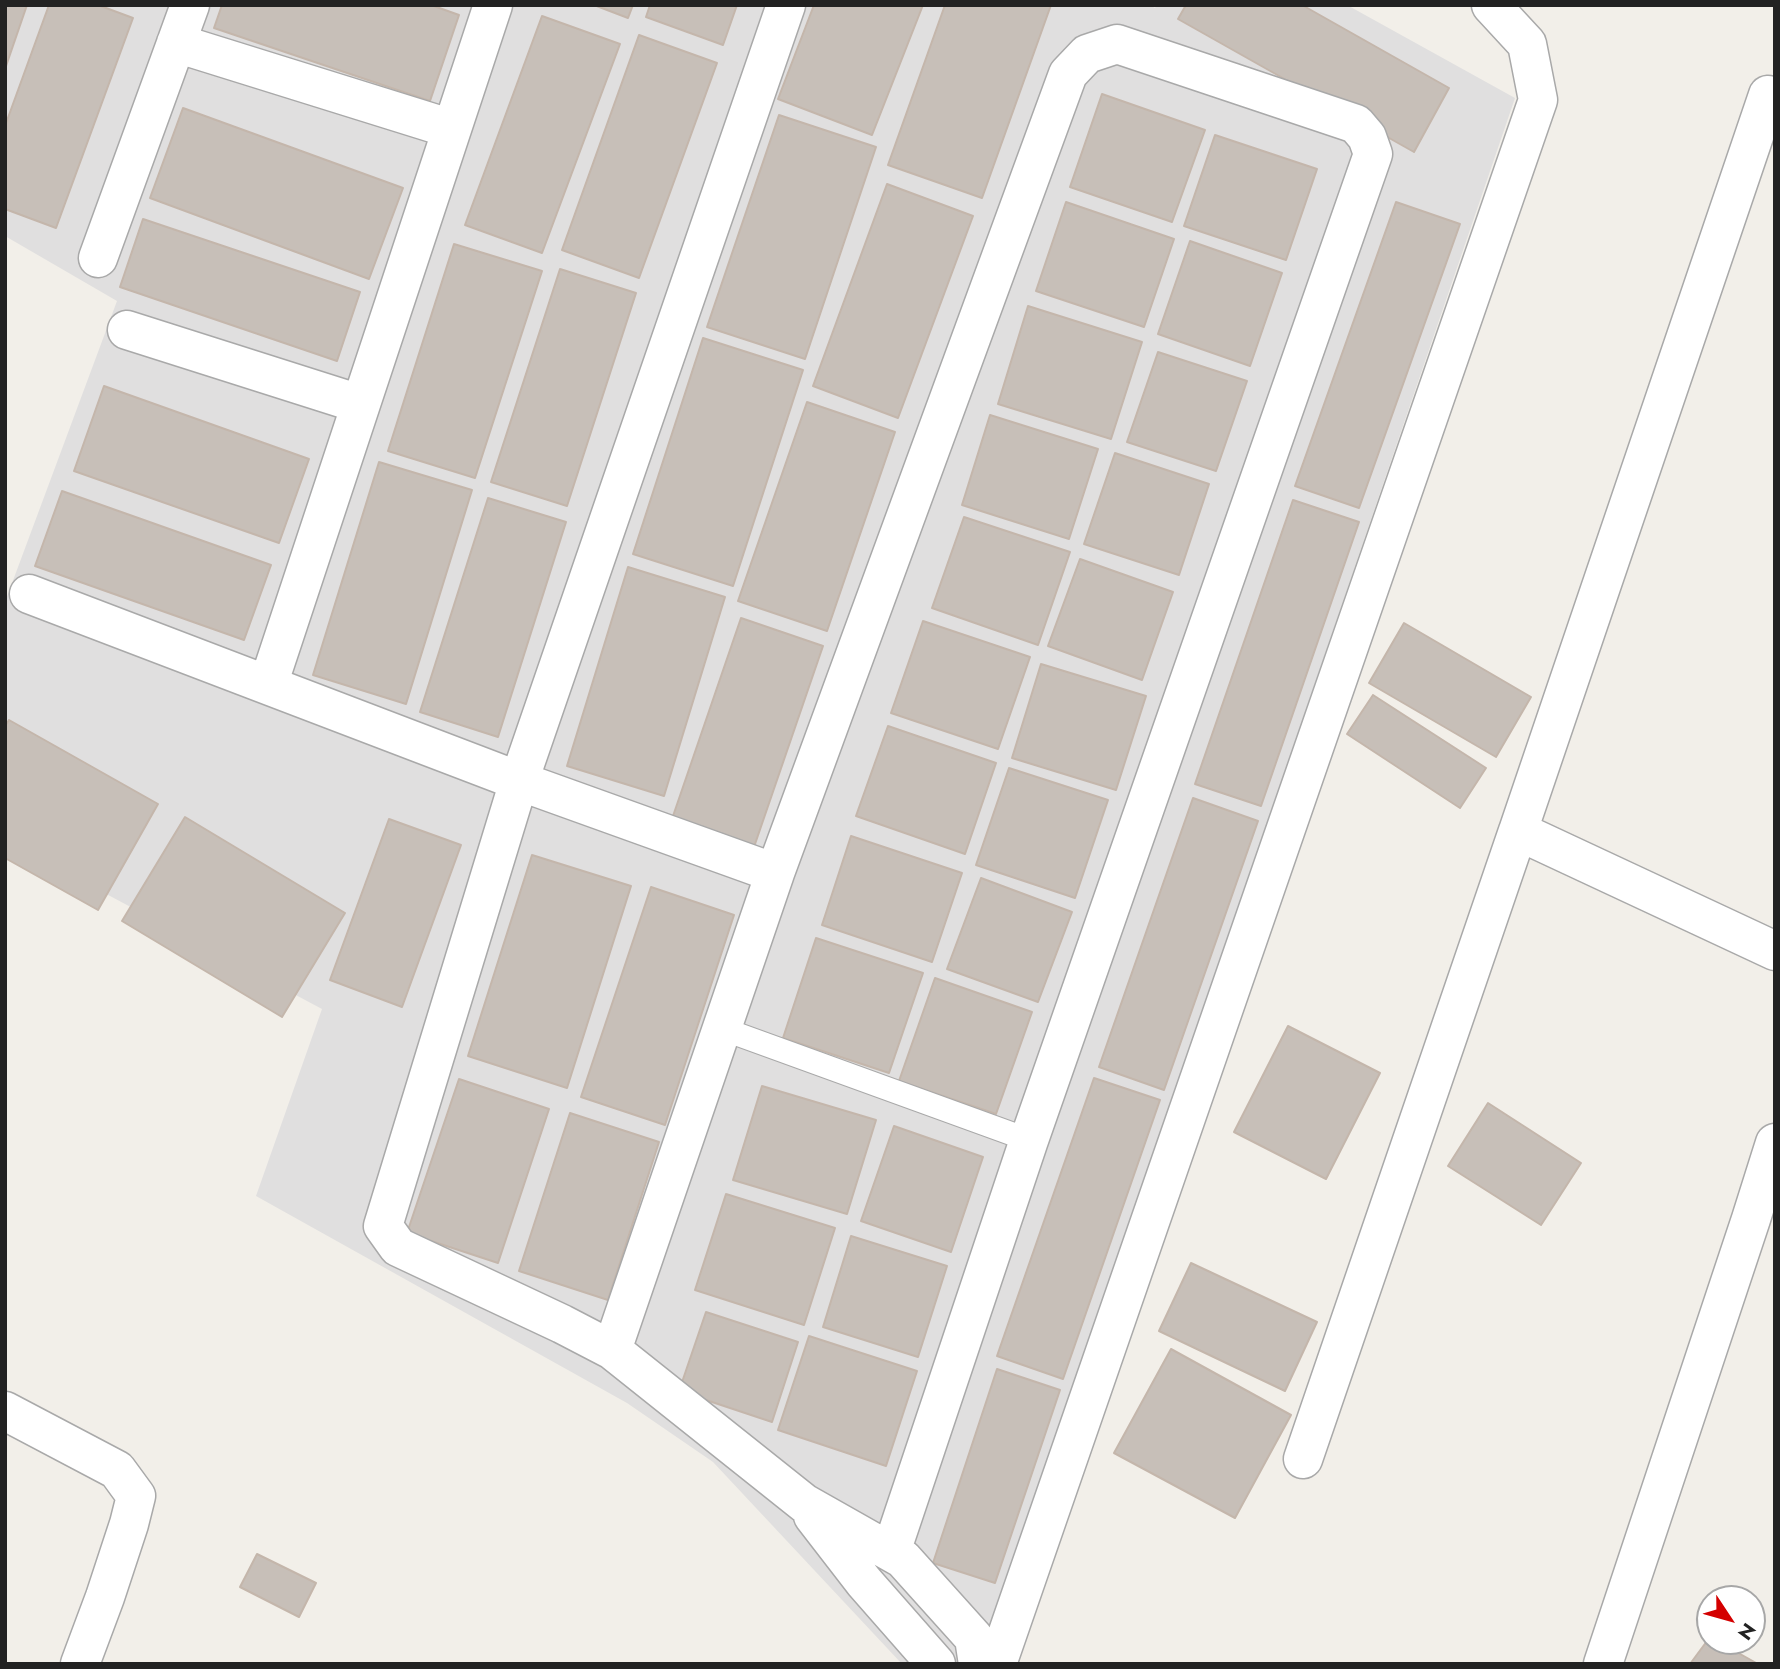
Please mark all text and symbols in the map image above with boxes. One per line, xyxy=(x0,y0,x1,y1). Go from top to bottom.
north arrow xyxy=(1696,1585,1766,1655)
text: N xyxy=(1731,1617,1762,1646)

